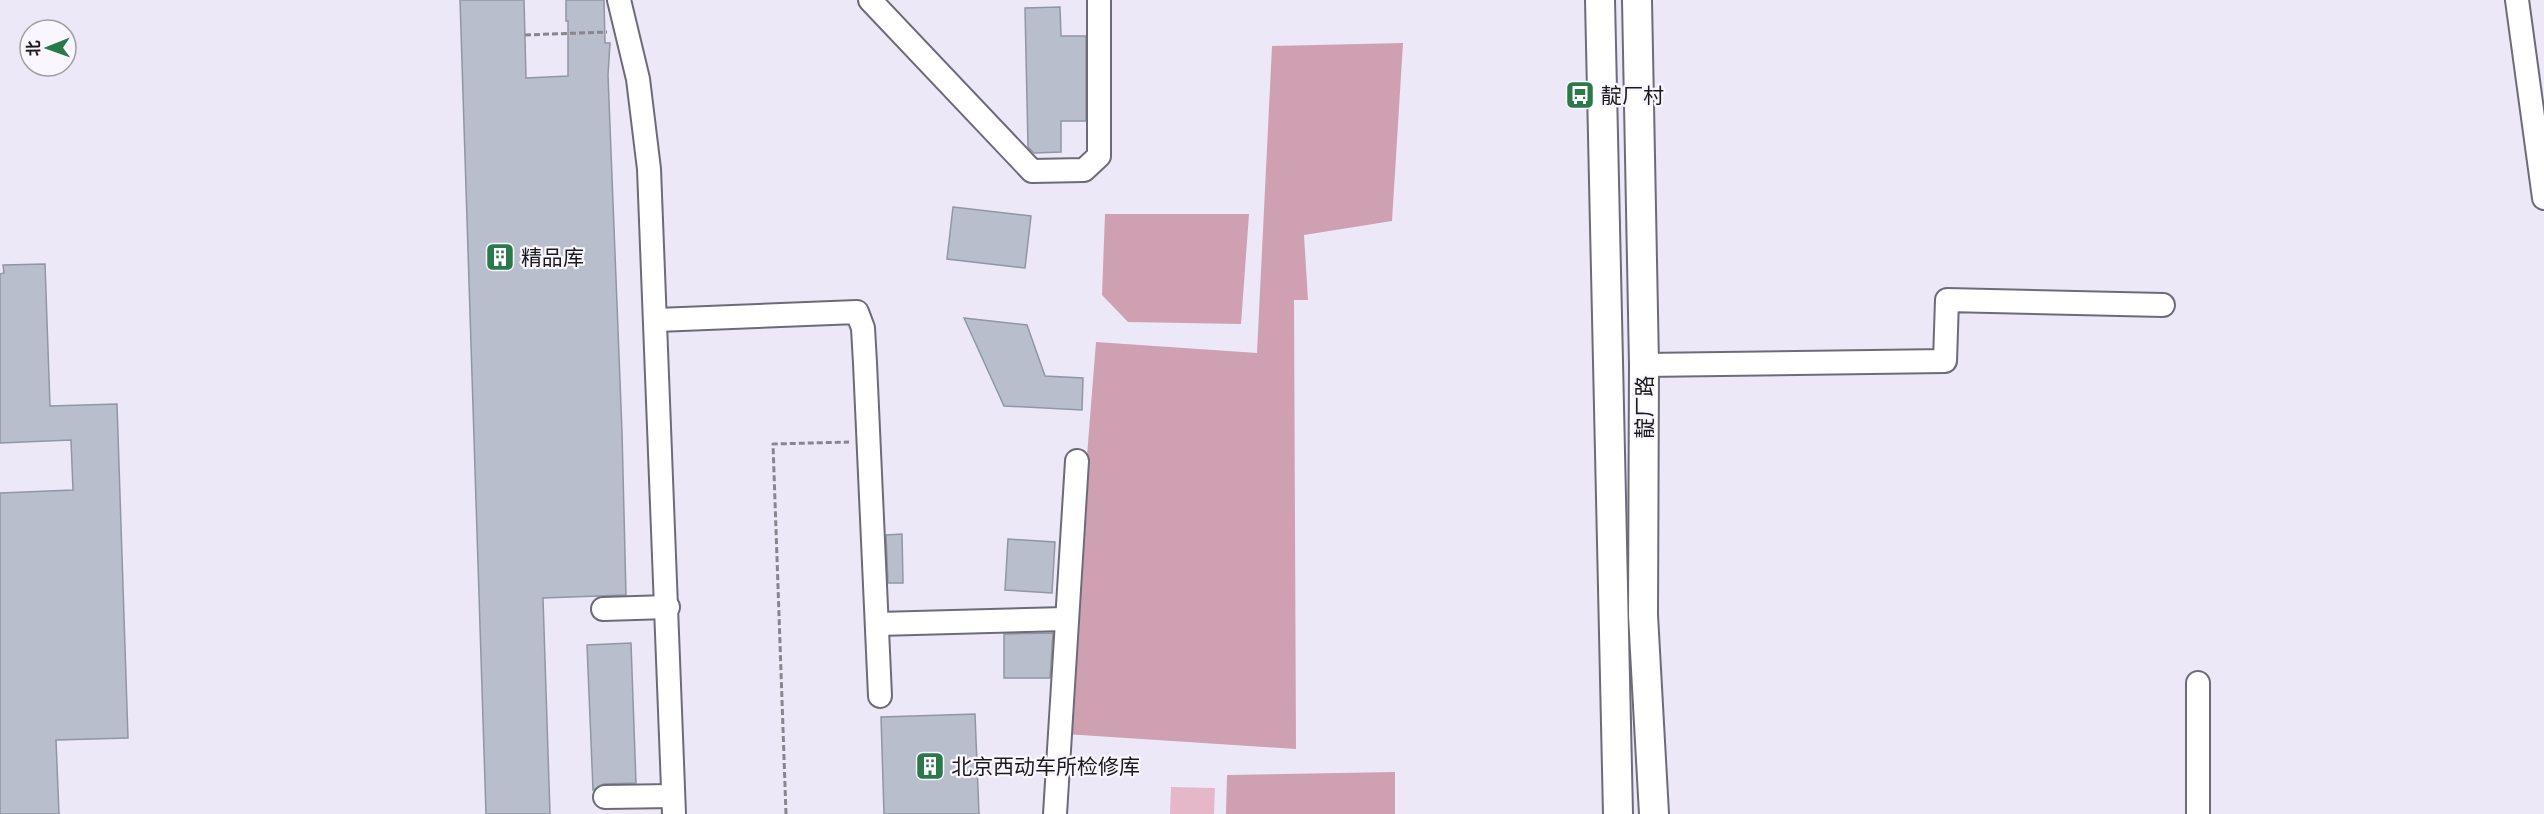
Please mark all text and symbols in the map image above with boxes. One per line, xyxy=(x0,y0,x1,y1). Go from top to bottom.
north arrow xyxy=(18,18,78,78)
text: 北 xyxy=(24,40,43,56)
bus stop icon: 靛厂村 xyxy=(1564,79,1596,111)
place label: 靛厂村 xyxy=(1601,83,1664,108)
building icon: 精品库 xyxy=(484,241,516,273)
place label: 精品库 xyxy=(521,245,584,270)
street label: 靛厂路 xyxy=(1632,376,1657,439)
building icon: 北京西动车所检修库 xyxy=(914,750,946,782)
place label: 北京西动车所检修库 xyxy=(951,754,1140,779)

